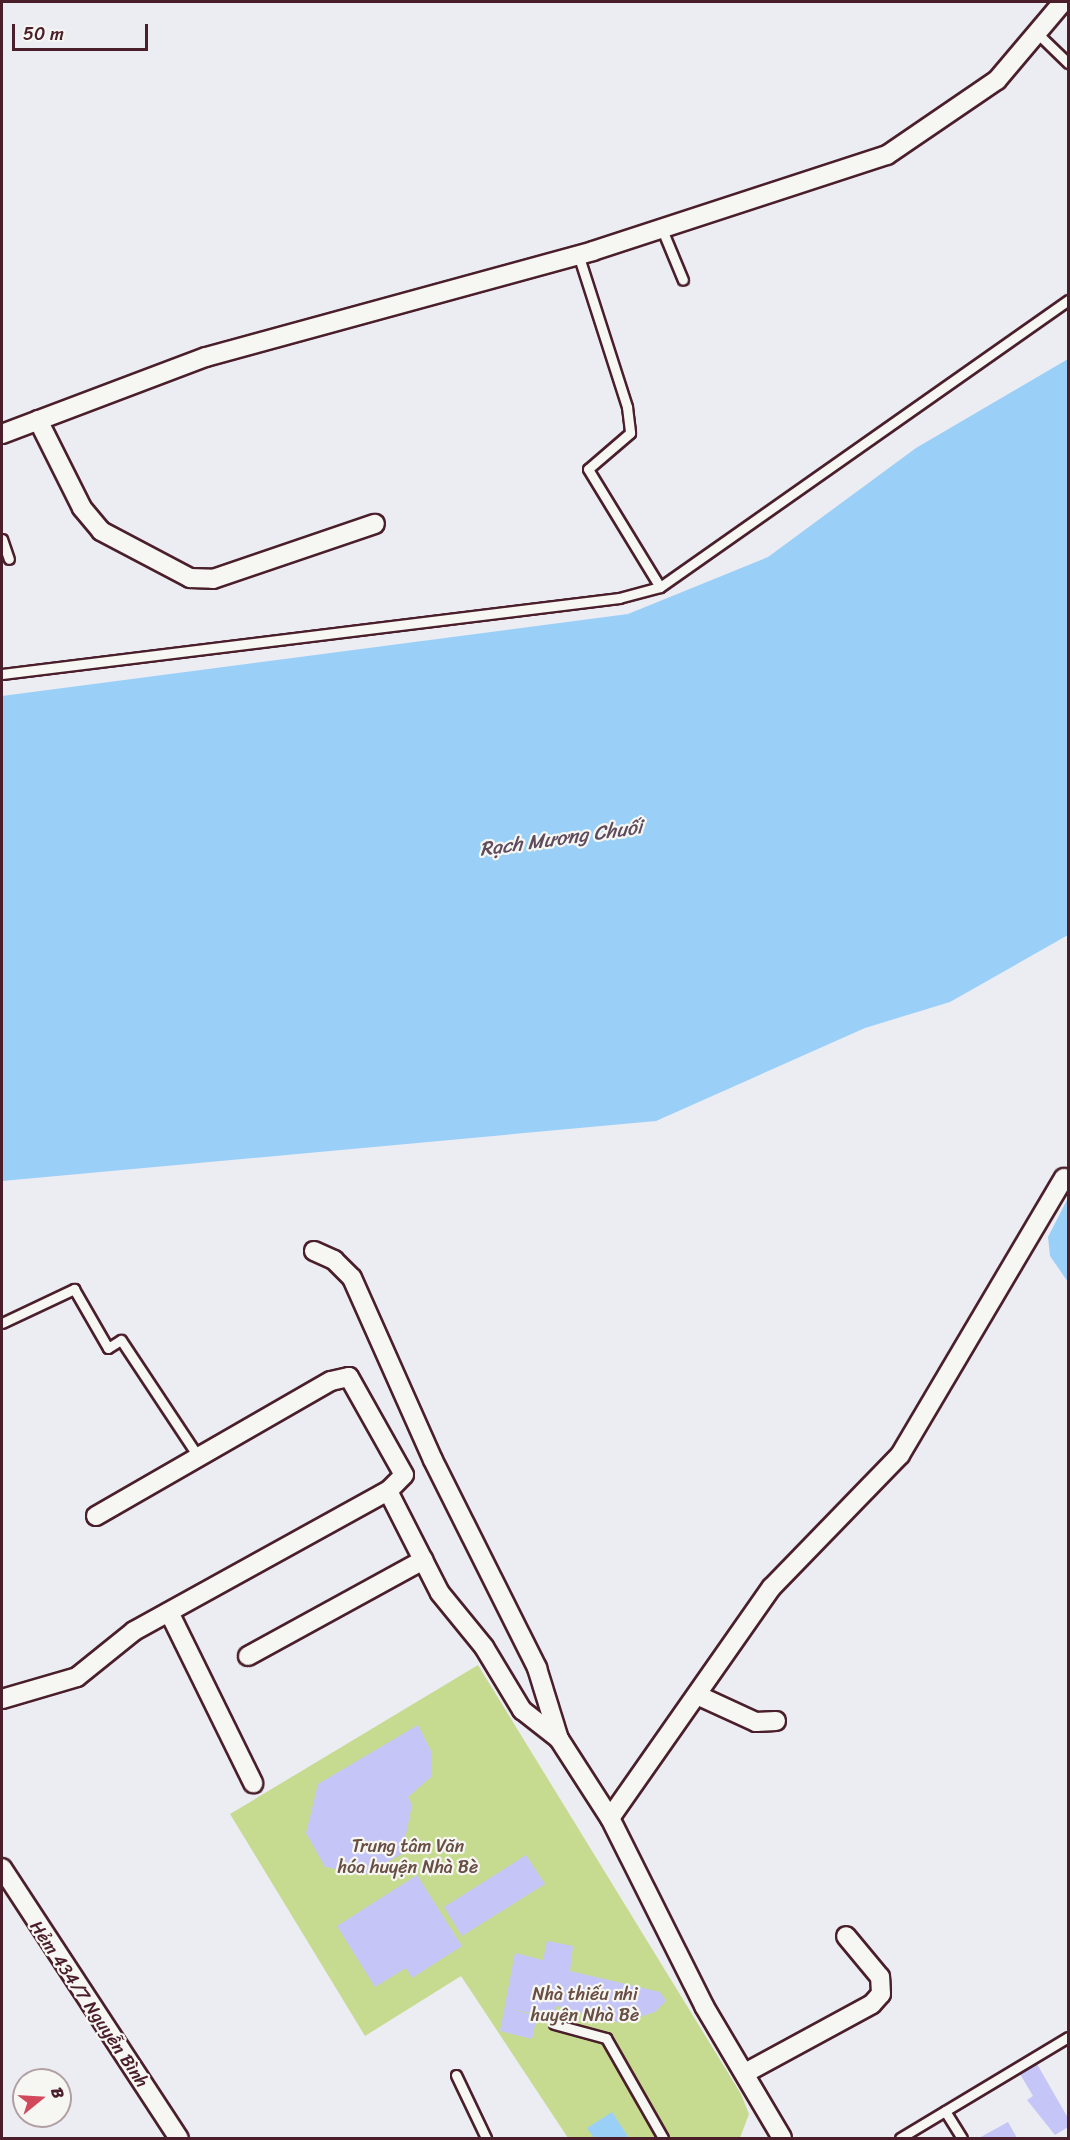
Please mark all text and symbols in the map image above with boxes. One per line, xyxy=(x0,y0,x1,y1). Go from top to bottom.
scale bar xyxy=(15,12,152,50)
text: 50 m xyxy=(23,18,64,50)
water label: Rạch Mương Chuối xyxy=(478,815,644,861)
park label: Trung tâm Văn hóa huyện Nhà Bè xyxy=(338,1836,478,1878)
street label: Hẻm 434/7 Nguyễn Bình xyxy=(25,1917,153,2091)
park label: Nhà thiếu nhi huyện Nhà Bè xyxy=(531,1984,639,2026)
north arrow xyxy=(12,2068,72,2128)
text: B xyxy=(42,2084,73,2102)

